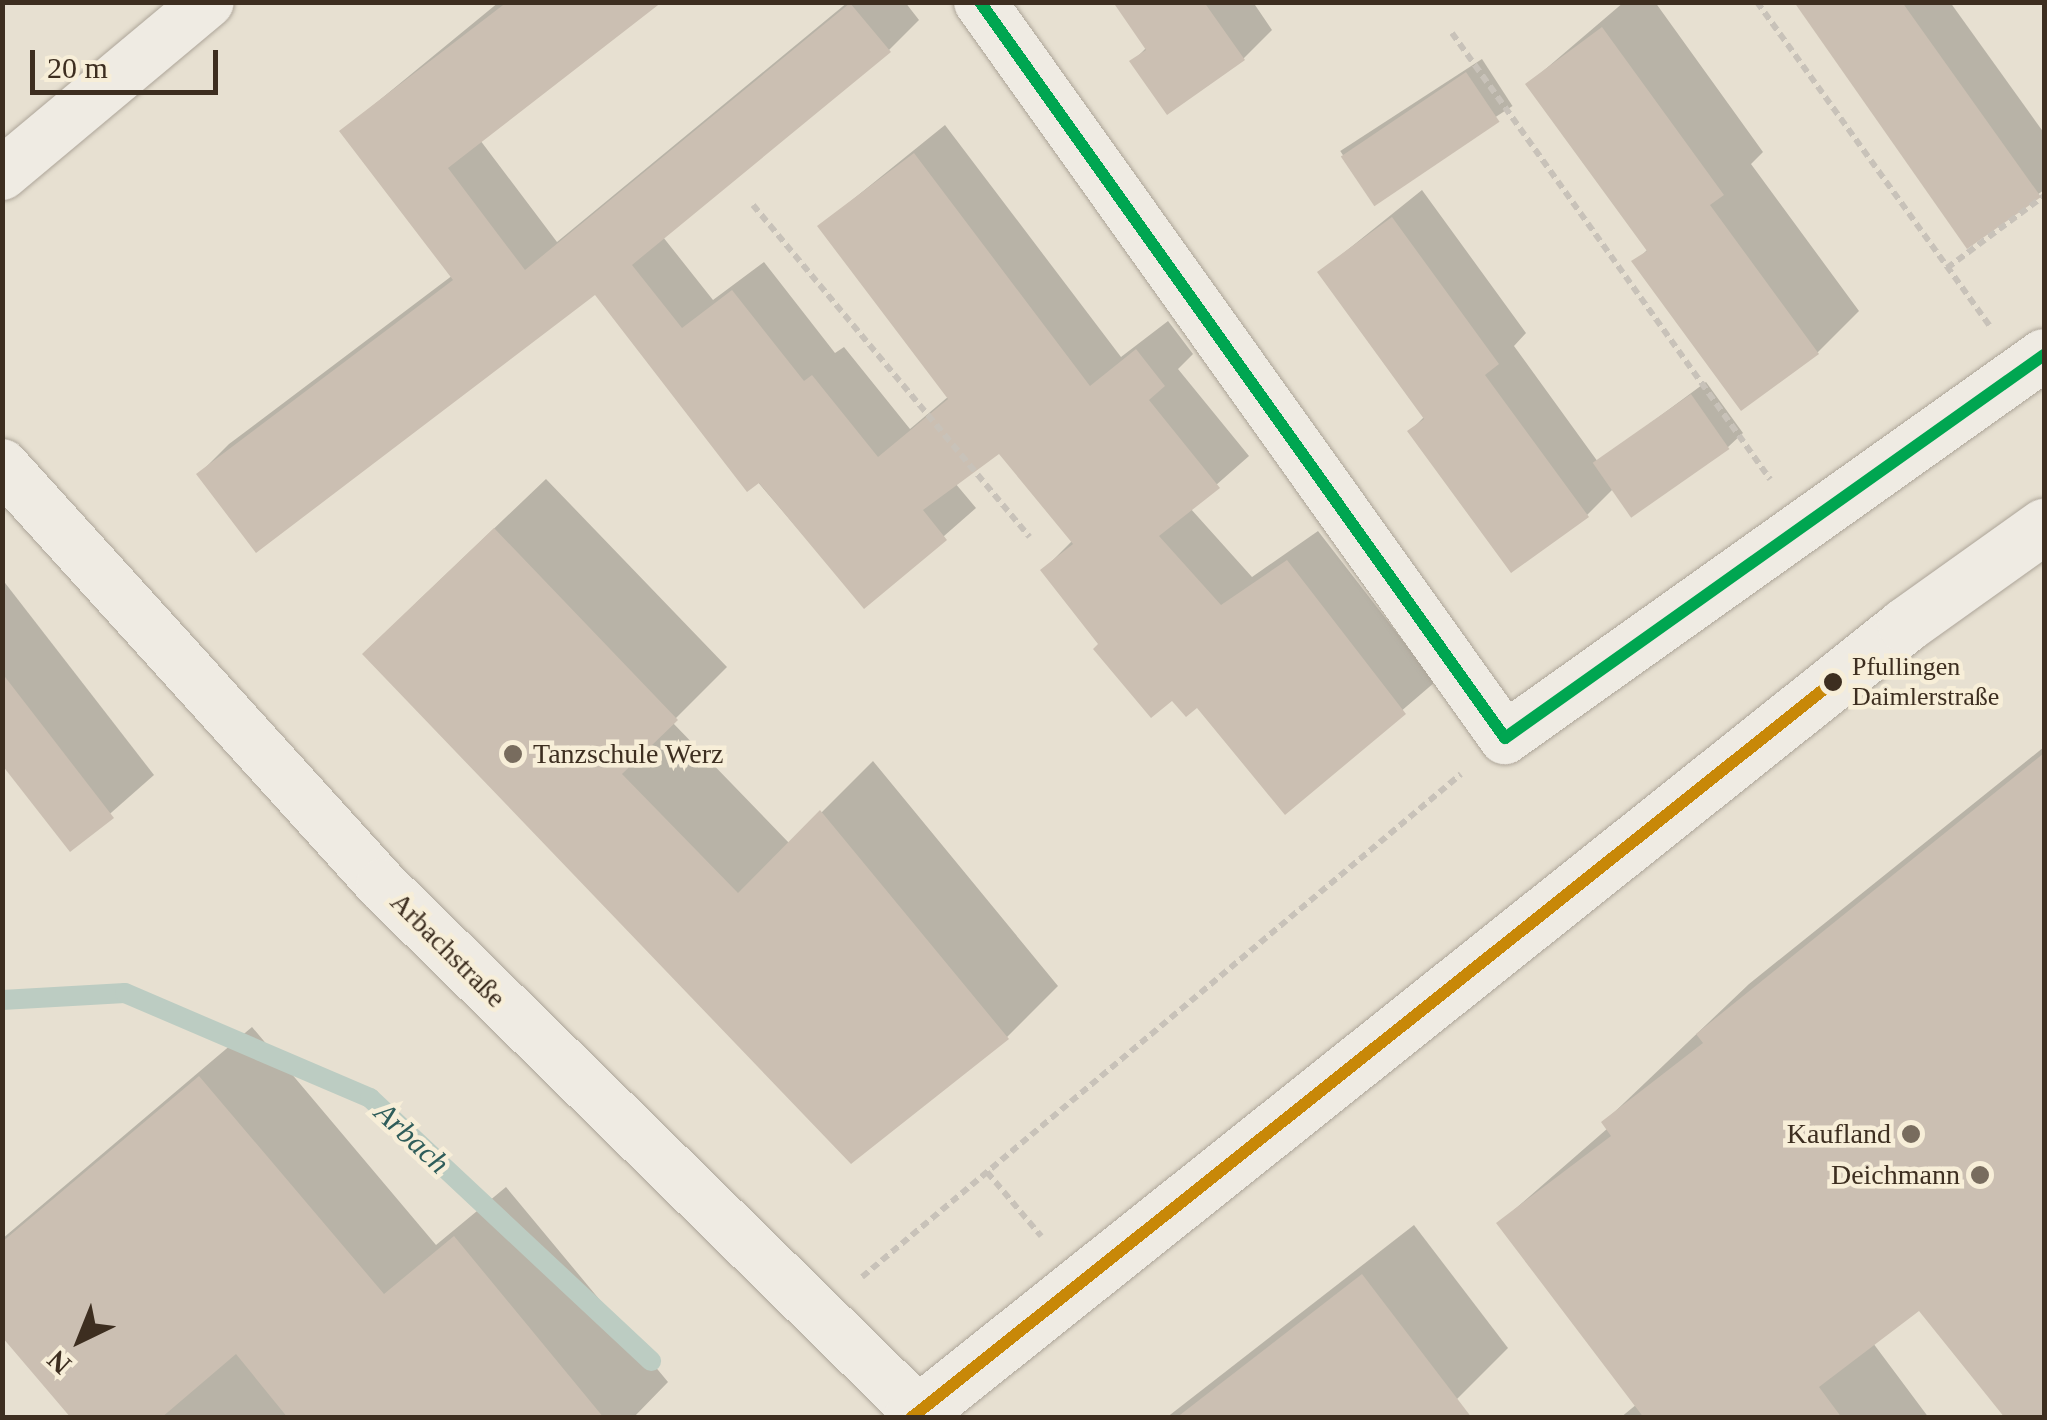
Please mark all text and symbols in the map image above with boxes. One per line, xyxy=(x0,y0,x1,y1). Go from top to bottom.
scale bar xyxy=(35,30,222,92)
text: 20 m xyxy=(47,51,108,84)
place label: Pfullingen Daimlerstraße xyxy=(1852,651,1999,712)
marker: Pfullingen Daimlerstraße xyxy=(1823,672,1843,692)
place label: Tanzschule Werz xyxy=(533,737,724,771)
marker: Tanzschule Werz xyxy=(502,743,524,765)
street label: Arbachstraße xyxy=(383,885,513,1015)
water label: Arbach xyxy=(367,1095,457,1181)
place label: Kaufland xyxy=(1787,1117,1891,1151)
marker: Kaufland xyxy=(1900,1123,1922,1145)
place label: Deichmann xyxy=(1831,1158,1960,1192)
marker: Deichmann xyxy=(1969,1164,1991,1186)
north arrow xyxy=(30,1290,130,1390)
text: N xyxy=(41,1344,77,1381)

